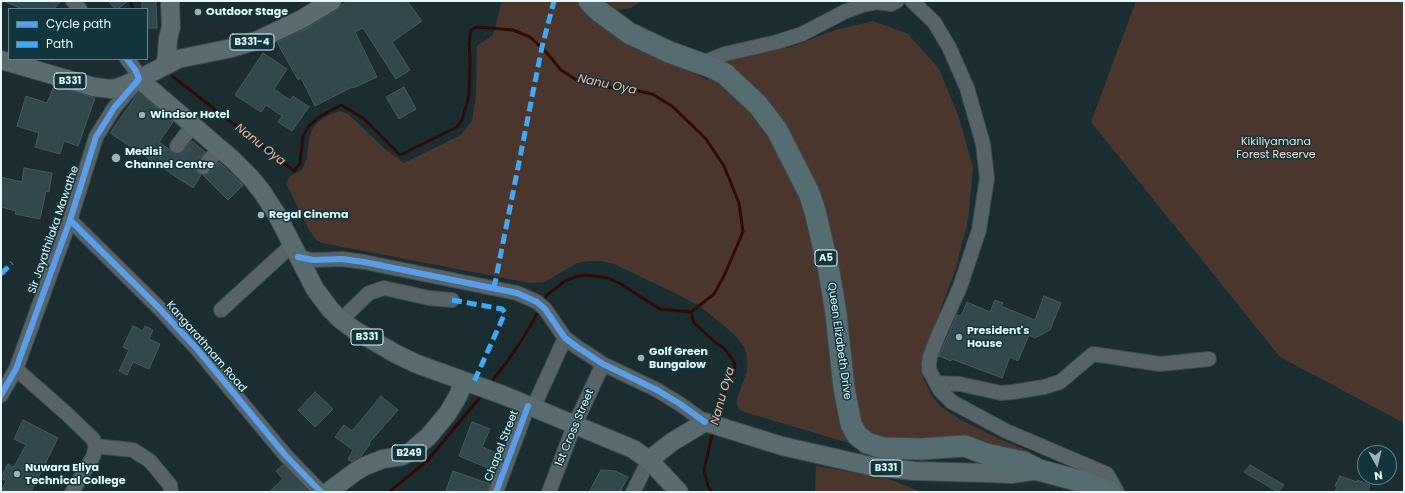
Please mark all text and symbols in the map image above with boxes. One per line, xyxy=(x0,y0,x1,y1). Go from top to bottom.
place label: Outdoor Stage xyxy=(206,5,288,19)
marker: Outdoor Stage xyxy=(193,7,203,17)
legend xyxy=(8,8,148,60)
text: Cycle path xyxy=(46,15,111,32)
road number: B331-4 xyxy=(230,34,274,50)
text: Path xyxy=(46,35,73,52)
water label: Nanu Oya xyxy=(576,72,638,98)
road number: B331 xyxy=(54,73,86,89)
place label: Windsor Hotel xyxy=(150,108,229,122)
marker: Windsor Hotel xyxy=(137,110,147,120)
water label: Nanu Oya xyxy=(232,121,288,169)
park label: Kikiliyamana Forest Reserve xyxy=(1236,135,1316,161)
place label: Medisi Channel Centre xyxy=(125,145,214,171)
marker: Medisi Channel Centre xyxy=(110,152,122,164)
street label: Sir Jayathilaka Mawathe xyxy=(26,164,82,296)
place label: Regal Cinema xyxy=(269,208,348,222)
marker: Regal Cinema xyxy=(256,210,266,220)
road number: A5 xyxy=(815,250,837,266)
street label: Queen Elizabeth Drive xyxy=(824,281,854,401)
street label: Kangarathnam Road xyxy=(163,299,249,395)
place label: President's House xyxy=(967,324,1029,350)
road number: B331 xyxy=(351,329,383,345)
marker: President's House xyxy=(954,332,964,342)
place label: Golf Green Bungalow xyxy=(649,345,708,371)
marker: Golf Green Bungalow xyxy=(636,353,646,363)
water label: Nanu Oya xyxy=(708,365,738,427)
street label: 1st Cross Street xyxy=(553,387,597,469)
street label: Chapel Street xyxy=(482,409,522,483)
road number: B249 xyxy=(392,445,426,461)
north arrow xyxy=(1357,445,1397,485)
road number: B331 xyxy=(870,460,902,476)
place label: Nuwara Eliya Technical College xyxy=(25,461,126,487)
text: N xyxy=(1373,467,1384,484)
marker: Nuwara Eliya Technical College xyxy=(12,469,22,479)

